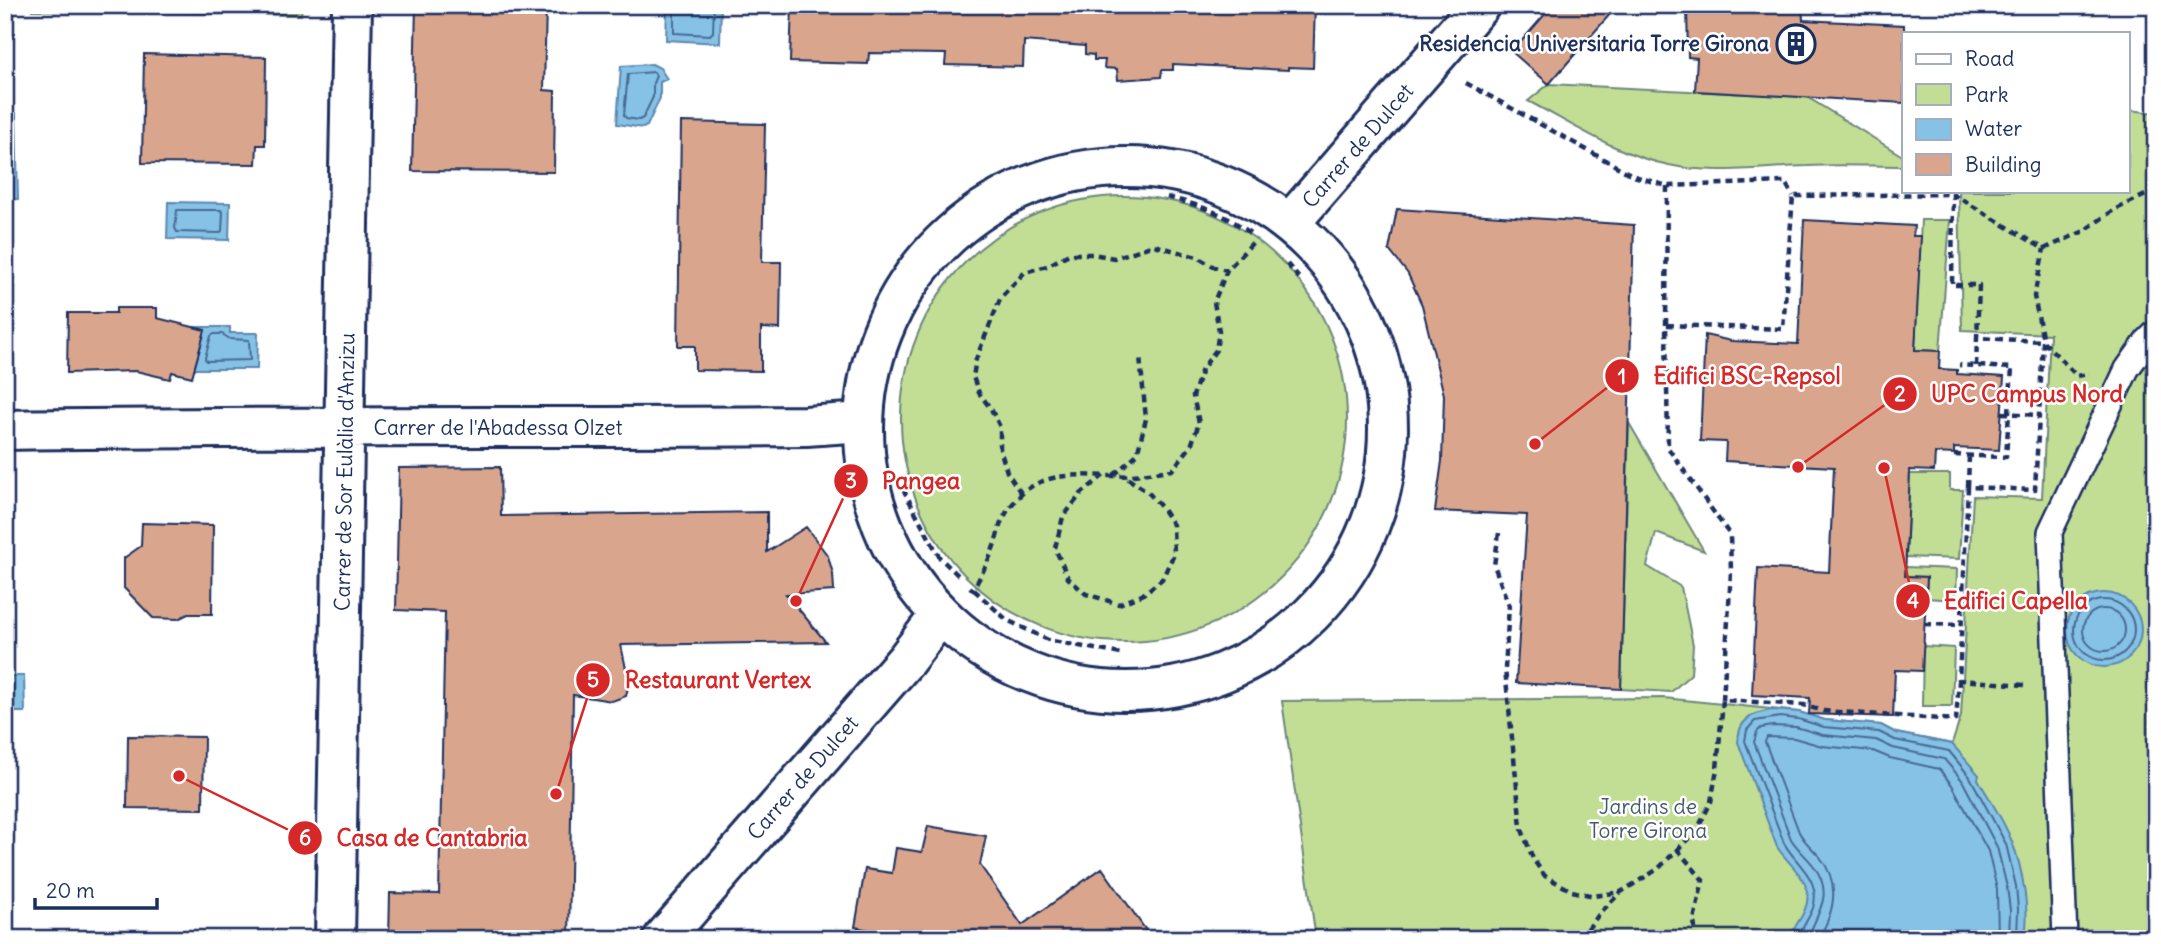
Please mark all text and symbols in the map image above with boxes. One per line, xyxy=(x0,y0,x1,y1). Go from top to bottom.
building icon: Residencia Universitaria Torre Girona xyxy=(1775,23,1817,65)
place label: Residencia Universitaria Torre Girona xyxy=(1419,30,1769,57)
legend xyxy=(1902,32,2130,192)
text: Road xyxy=(1965,45,2014,72)
street label: Carrer de Dulcet xyxy=(1296,78,1419,213)
text: Park xyxy=(1965,81,2008,108)
text: Water xyxy=(1965,115,2023,142)
text: Building xyxy=(1965,151,2041,178)
street label: Carrer de Sor Eulàlia d'Anzizu xyxy=(329,333,360,611)
callout: Edifici BSC-Repsol xyxy=(1604,354,1855,398)
text: Edifici BSC-Repsol xyxy=(1653,361,1841,390)
text: 1 xyxy=(1618,363,1626,390)
callout: UPC Campus Nord xyxy=(1882,372,2137,416)
text: UPC Campus Nord xyxy=(1931,379,2124,408)
text: 2 xyxy=(1894,380,1906,407)
street label: Carrer de l'Abadessa Olzet xyxy=(373,414,623,441)
callout: Pangea xyxy=(833,459,974,503)
text: Pangea xyxy=(882,466,960,495)
text: 3 xyxy=(845,467,857,494)
callout: Edifici Capella xyxy=(1895,579,2102,623)
text: Edifici Capella xyxy=(1944,586,2088,615)
text: 4 xyxy=(1907,587,1919,614)
callout: Restaurant Vertex xyxy=(576,658,825,702)
text: Restaurant Vertex xyxy=(625,665,812,694)
text: 5 xyxy=(587,666,599,693)
street label: Carrer de Dulcet xyxy=(741,710,864,845)
park label: Jardins de Torre Girona xyxy=(1589,793,1707,844)
callout: Casa de Cantabria xyxy=(288,816,542,860)
text: Casa de Cantabria xyxy=(337,823,527,852)
text: 6 xyxy=(299,824,311,851)
scale bar xyxy=(35,867,158,911)
text: 20 m xyxy=(46,877,95,904)

